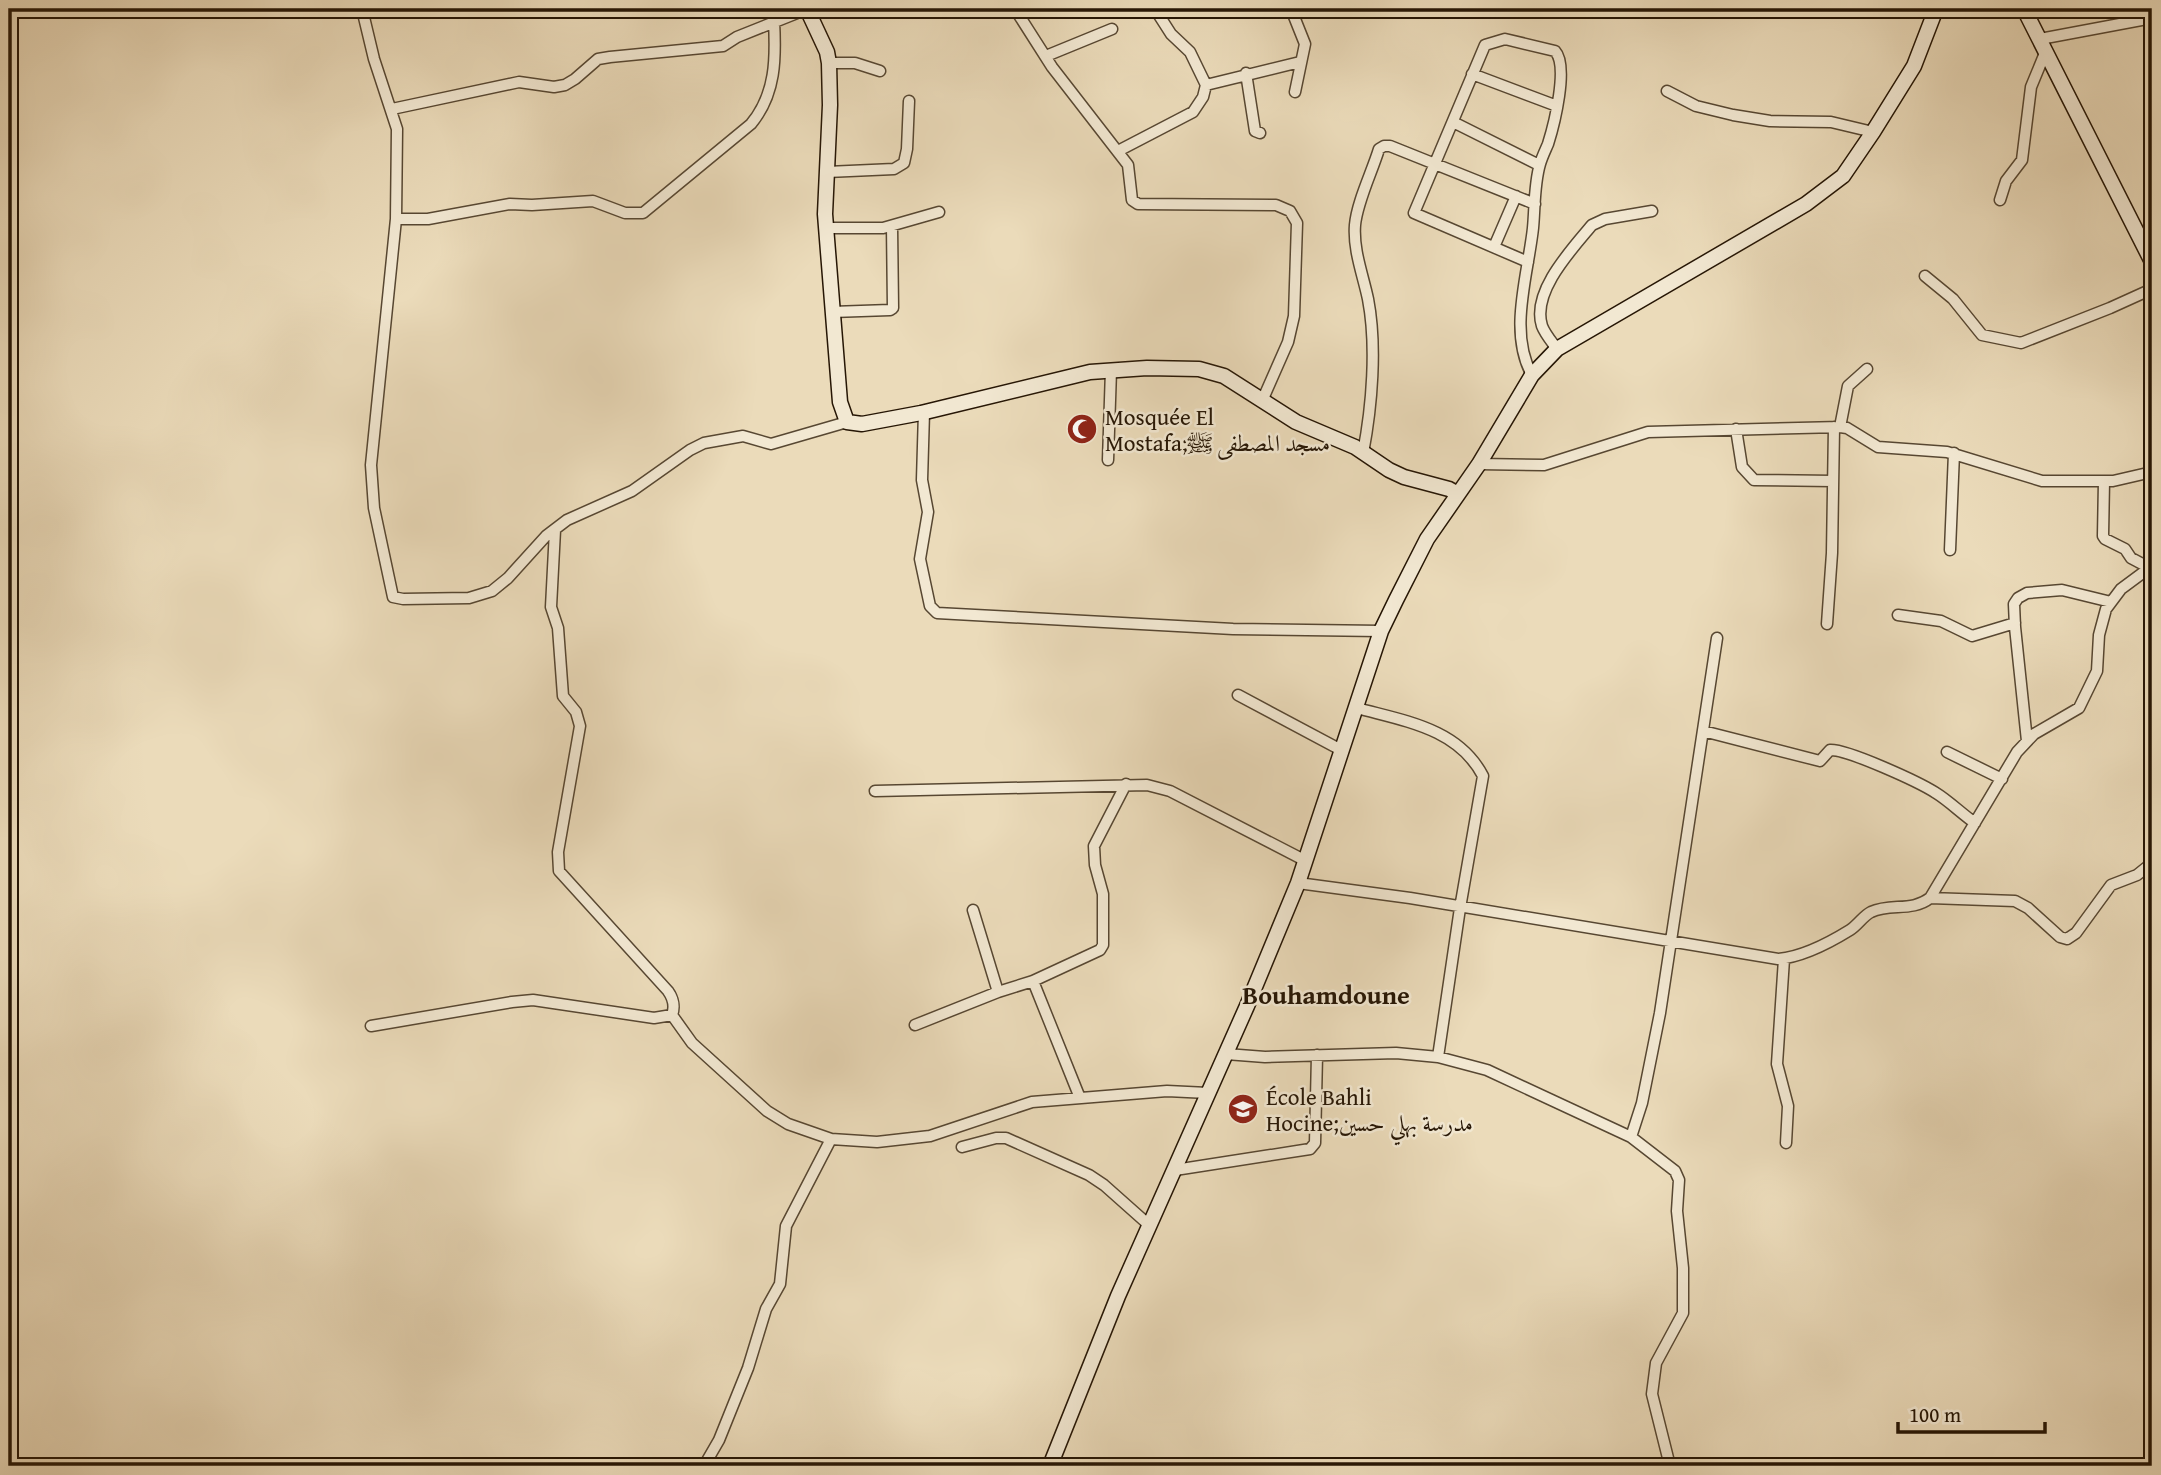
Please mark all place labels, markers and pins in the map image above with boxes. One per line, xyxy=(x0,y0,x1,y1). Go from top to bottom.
place label: Mosquée El Mostafa;مسجد المصطفى ﷺ xyxy=(1105,400,1330,460)
mosque icon: Mosquée El Mostafa;مسجد المصطفى ﷺ xyxy=(1065,412,1099,446)
place label: École Bahli Hocine;مدرسة بهلي حسين xyxy=(1266,1080,1473,1146)
school or university icon: École Bahli Hocine;مدرسة بهلي حسين xyxy=(1226,1092,1260,1126)

